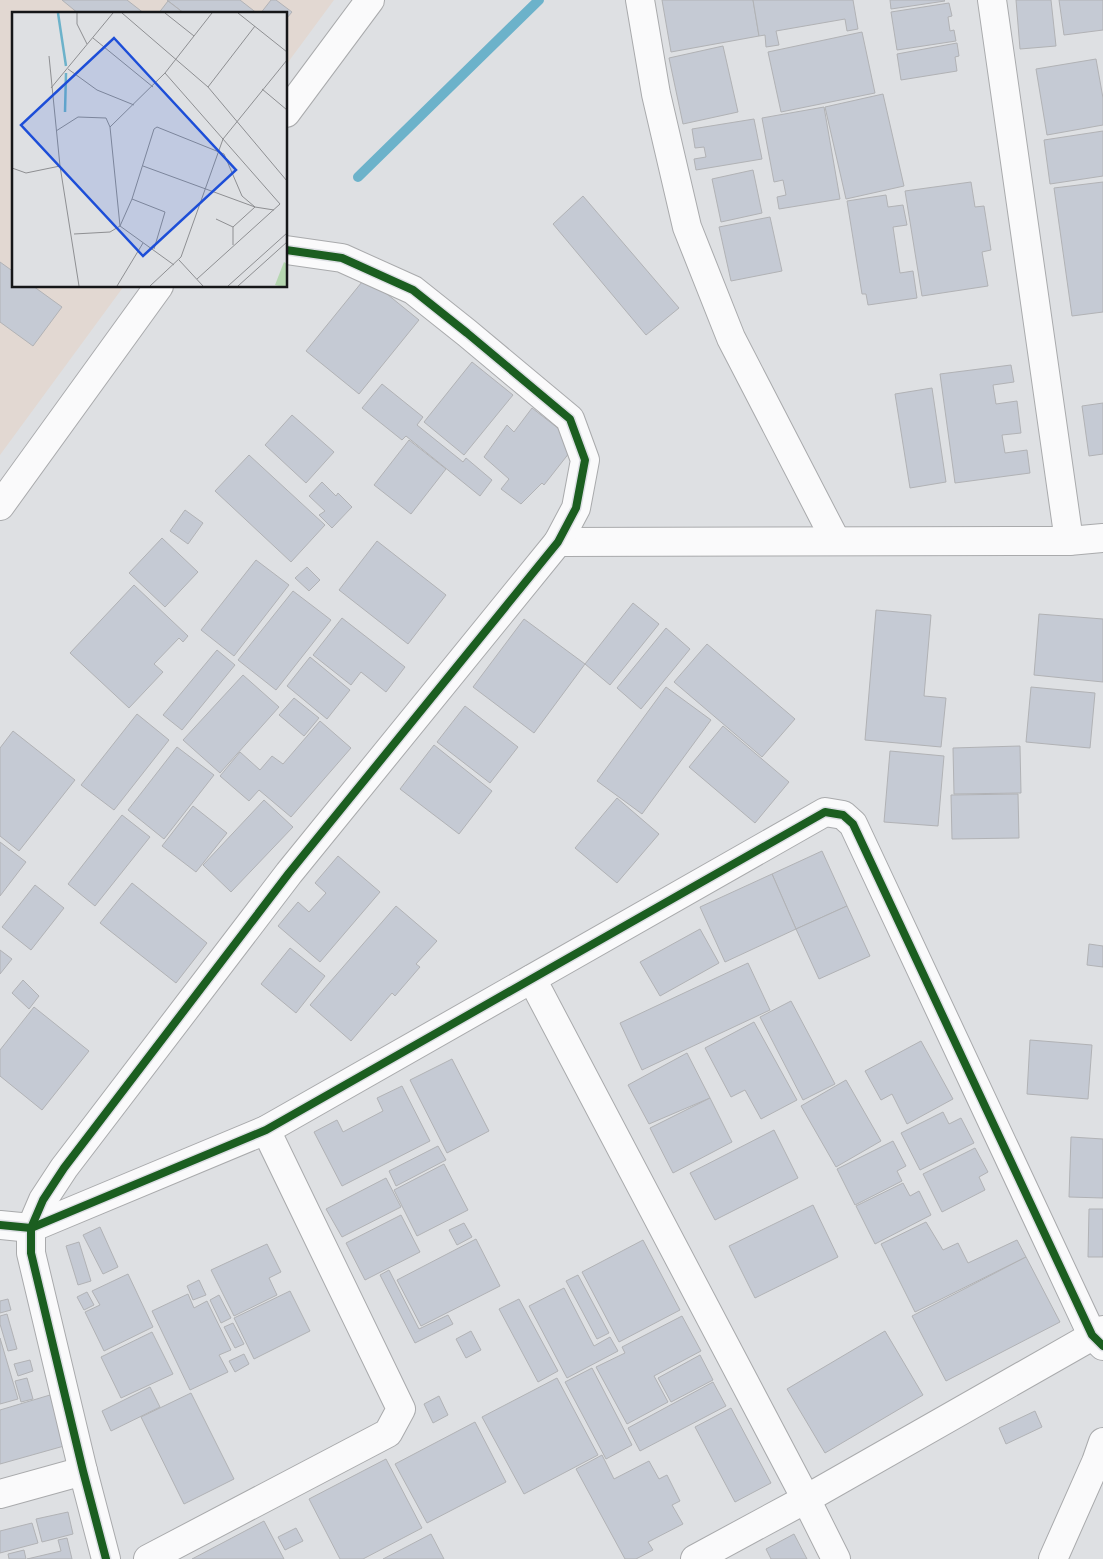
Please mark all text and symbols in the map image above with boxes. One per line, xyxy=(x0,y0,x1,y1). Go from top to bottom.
inset map xyxy=(12,12,288,288)

